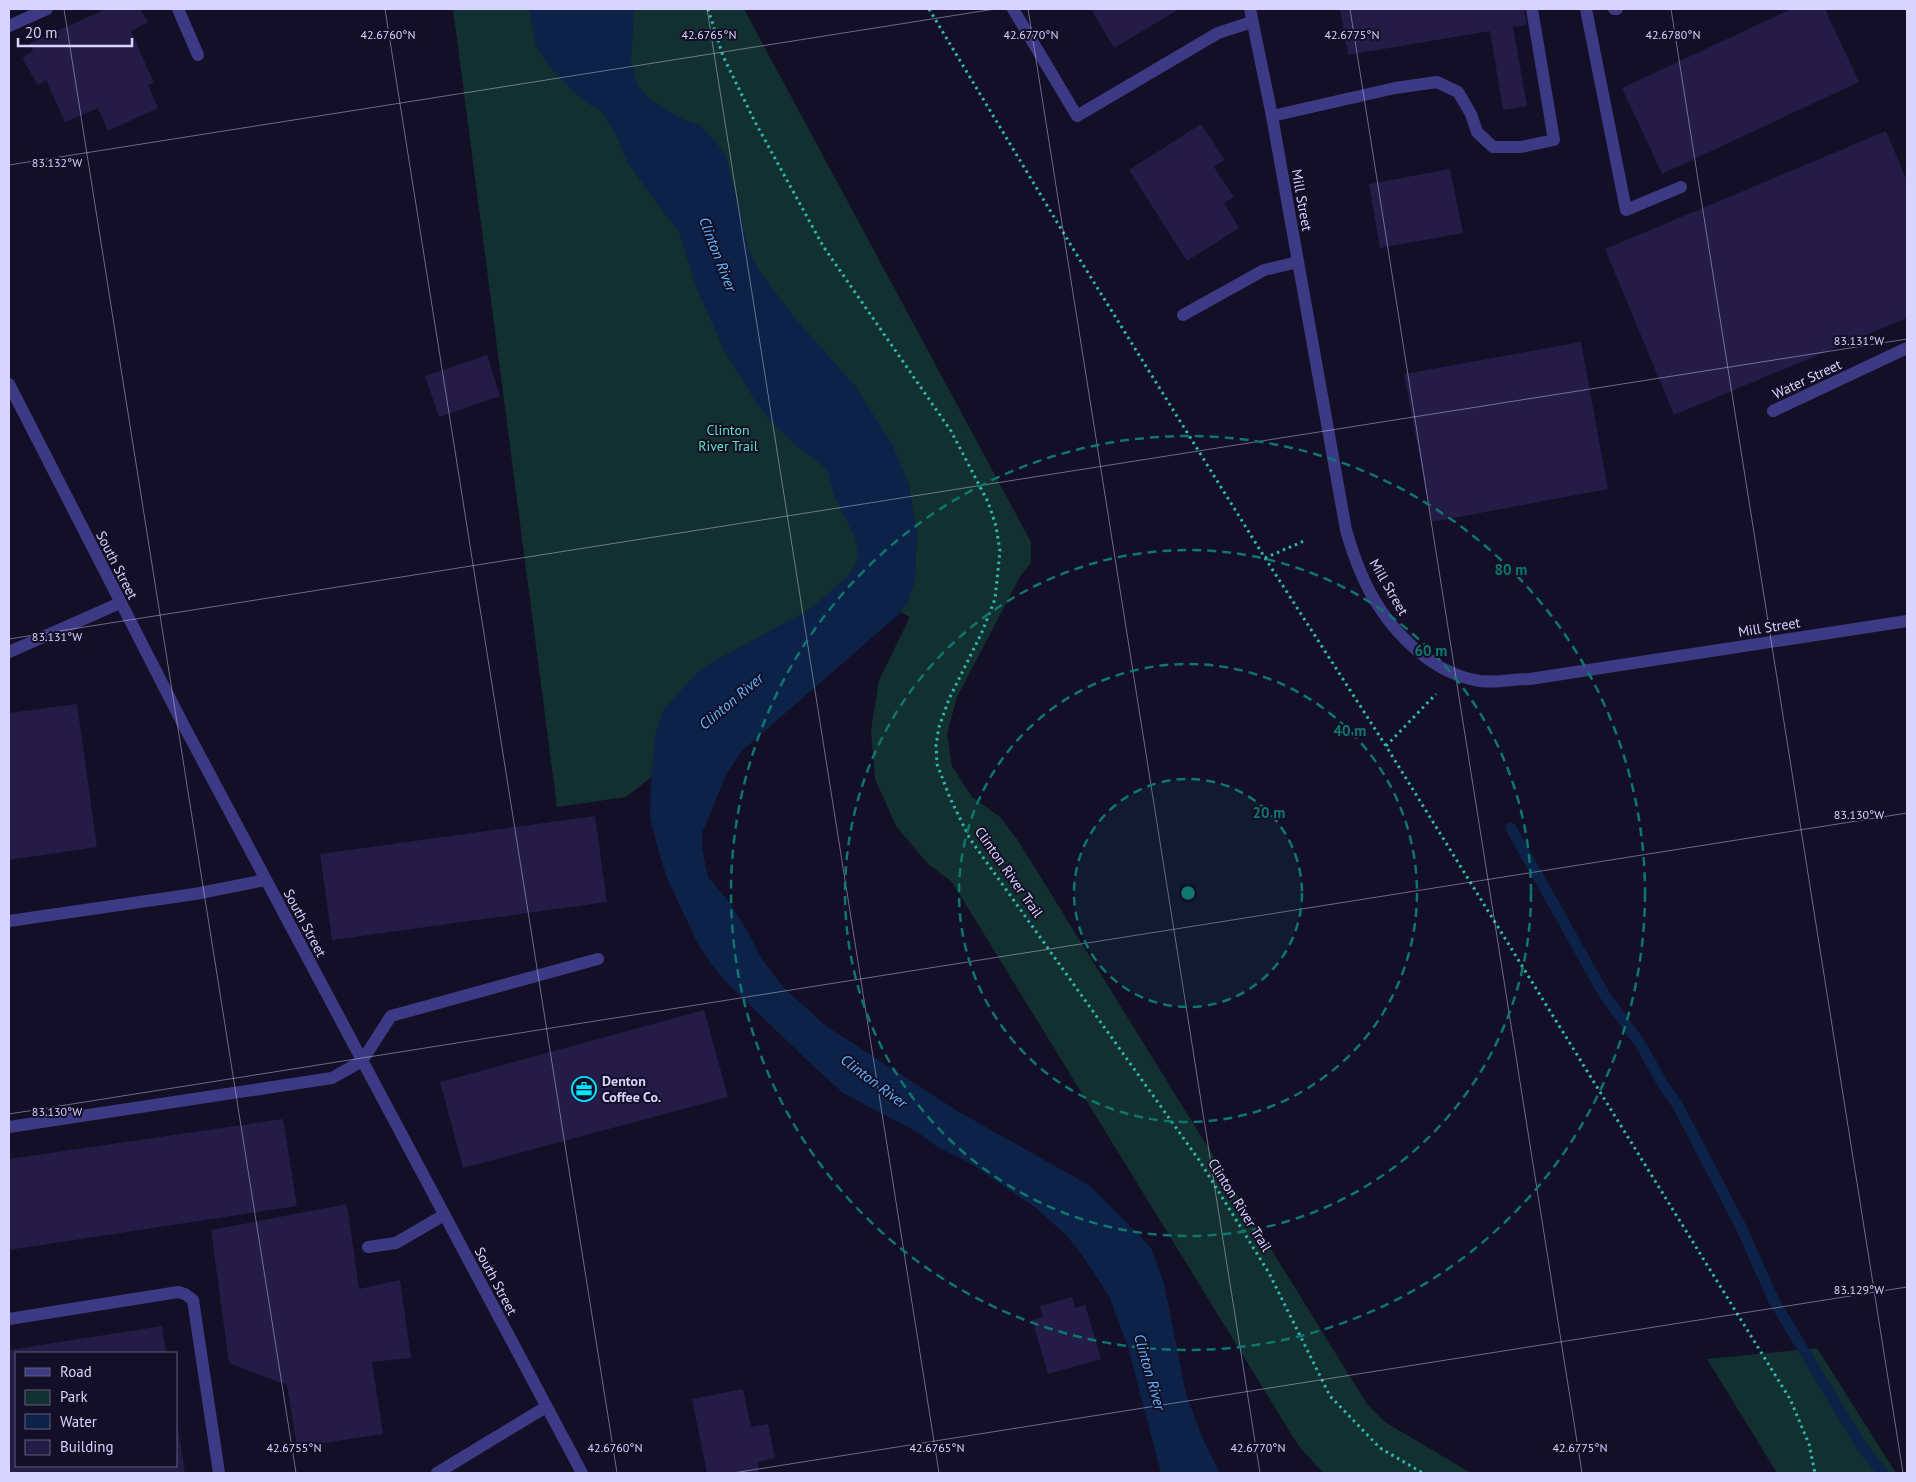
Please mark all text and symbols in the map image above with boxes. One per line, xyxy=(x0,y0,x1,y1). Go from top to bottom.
scale bar xyxy=(18,15,131,47)
text: 20 m xyxy=(25,23,58,42)
text: 42.6760°N xyxy=(361,27,415,42)
text: 42.6765°N xyxy=(682,27,736,42)
text: 42.6770°N xyxy=(1004,27,1058,42)
text: 42.6775°N xyxy=(1325,27,1379,42)
text: 42.6780°N xyxy=(1646,27,1700,42)
text: 83.132°W xyxy=(32,155,82,170)
street label: Mill Street xyxy=(1288,168,1316,233)
water label: Clinton River xyxy=(695,214,741,295)
text: 83.131°W xyxy=(1834,333,1884,348)
street label: Water Street xyxy=(1770,355,1845,403)
park label: Clinton River Trail xyxy=(698,421,758,455)
street label: South Street xyxy=(92,528,142,602)
street label: Mill Street xyxy=(1366,555,1413,619)
text: 80 m xyxy=(1495,560,1527,579)
street label: Mill Street xyxy=(1737,613,1802,641)
text: 83.131°W xyxy=(32,629,82,644)
text: 60 m xyxy=(1415,641,1447,660)
water label: Clinton River xyxy=(695,668,768,733)
text: 40 m xyxy=(1334,721,1366,740)
text: 20 m xyxy=(1253,803,1285,822)
text: 83.130°W xyxy=(1834,807,1884,822)
street label: Clinton River Trail xyxy=(971,823,1047,921)
centre of rings xyxy=(1179,884,1197,902)
street label: South Street xyxy=(280,886,331,960)
water label: Clinton River xyxy=(837,1050,912,1113)
place label: Denton Coffee Co. xyxy=(602,1072,661,1106)
office icon: Denton Coffee Co. xyxy=(571,1076,597,1102)
text: 83.130°W xyxy=(32,1104,82,1119)
street label: Clinton River Trail xyxy=(1204,1155,1276,1255)
street label: South Street xyxy=(471,1244,522,1318)
text: 83.129°W xyxy=(1834,1282,1884,1297)
water label: Clinton River xyxy=(1130,1332,1170,1413)
legend xyxy=(15,1352,178,1467)
text: Road xyxy=(60,1362,92,1381)
text: Park xyxy=(60,1387,88,1406)
text: Water xyxy=(60,1412,97,1431)
text: Building xyxy=(60,1437,114,1456)
text: 42.6755°N xyxy=(267,1440,321,1455)
text: 42.6760°N xyxy=(588,1440,642,1455)
text: 42.6765°N xyxy=(910,1440,964,1455)
text: 42.6770°N xyxy=(1231,1440,1285,1455)
text: 42.6775°N xyxy=(1553,1440,1607,1455)

